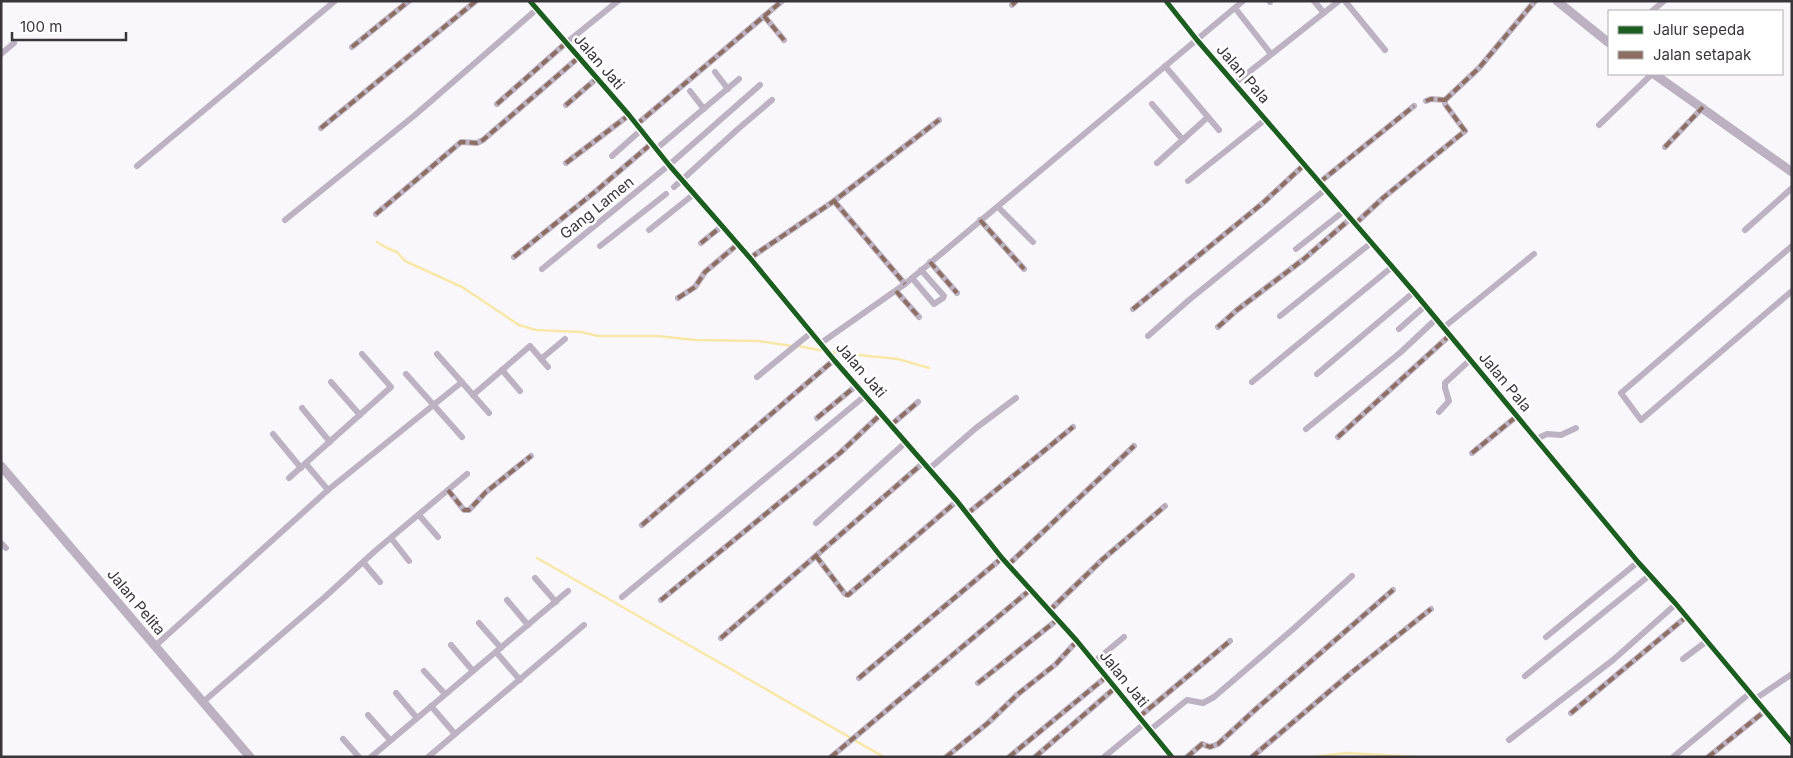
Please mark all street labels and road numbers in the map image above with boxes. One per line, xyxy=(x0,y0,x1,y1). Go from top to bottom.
street label: Jalan Jati xyxy=(570,30,629,93)
street label: Jalan Pala xyxy=(1213,40,1274,107)
street label: Gang Lamen xyxy=(556,172,637,243)
street label: Jalan Jati xyxy=(832,338,891,401)
street label: Jalan Pala xyxy=(1475,348,1536,415)
street label: Jalan Pelita xyxy=(103,565,170,639)
street label: Jalan Jati xyxy=(1096,646,1153,711)

